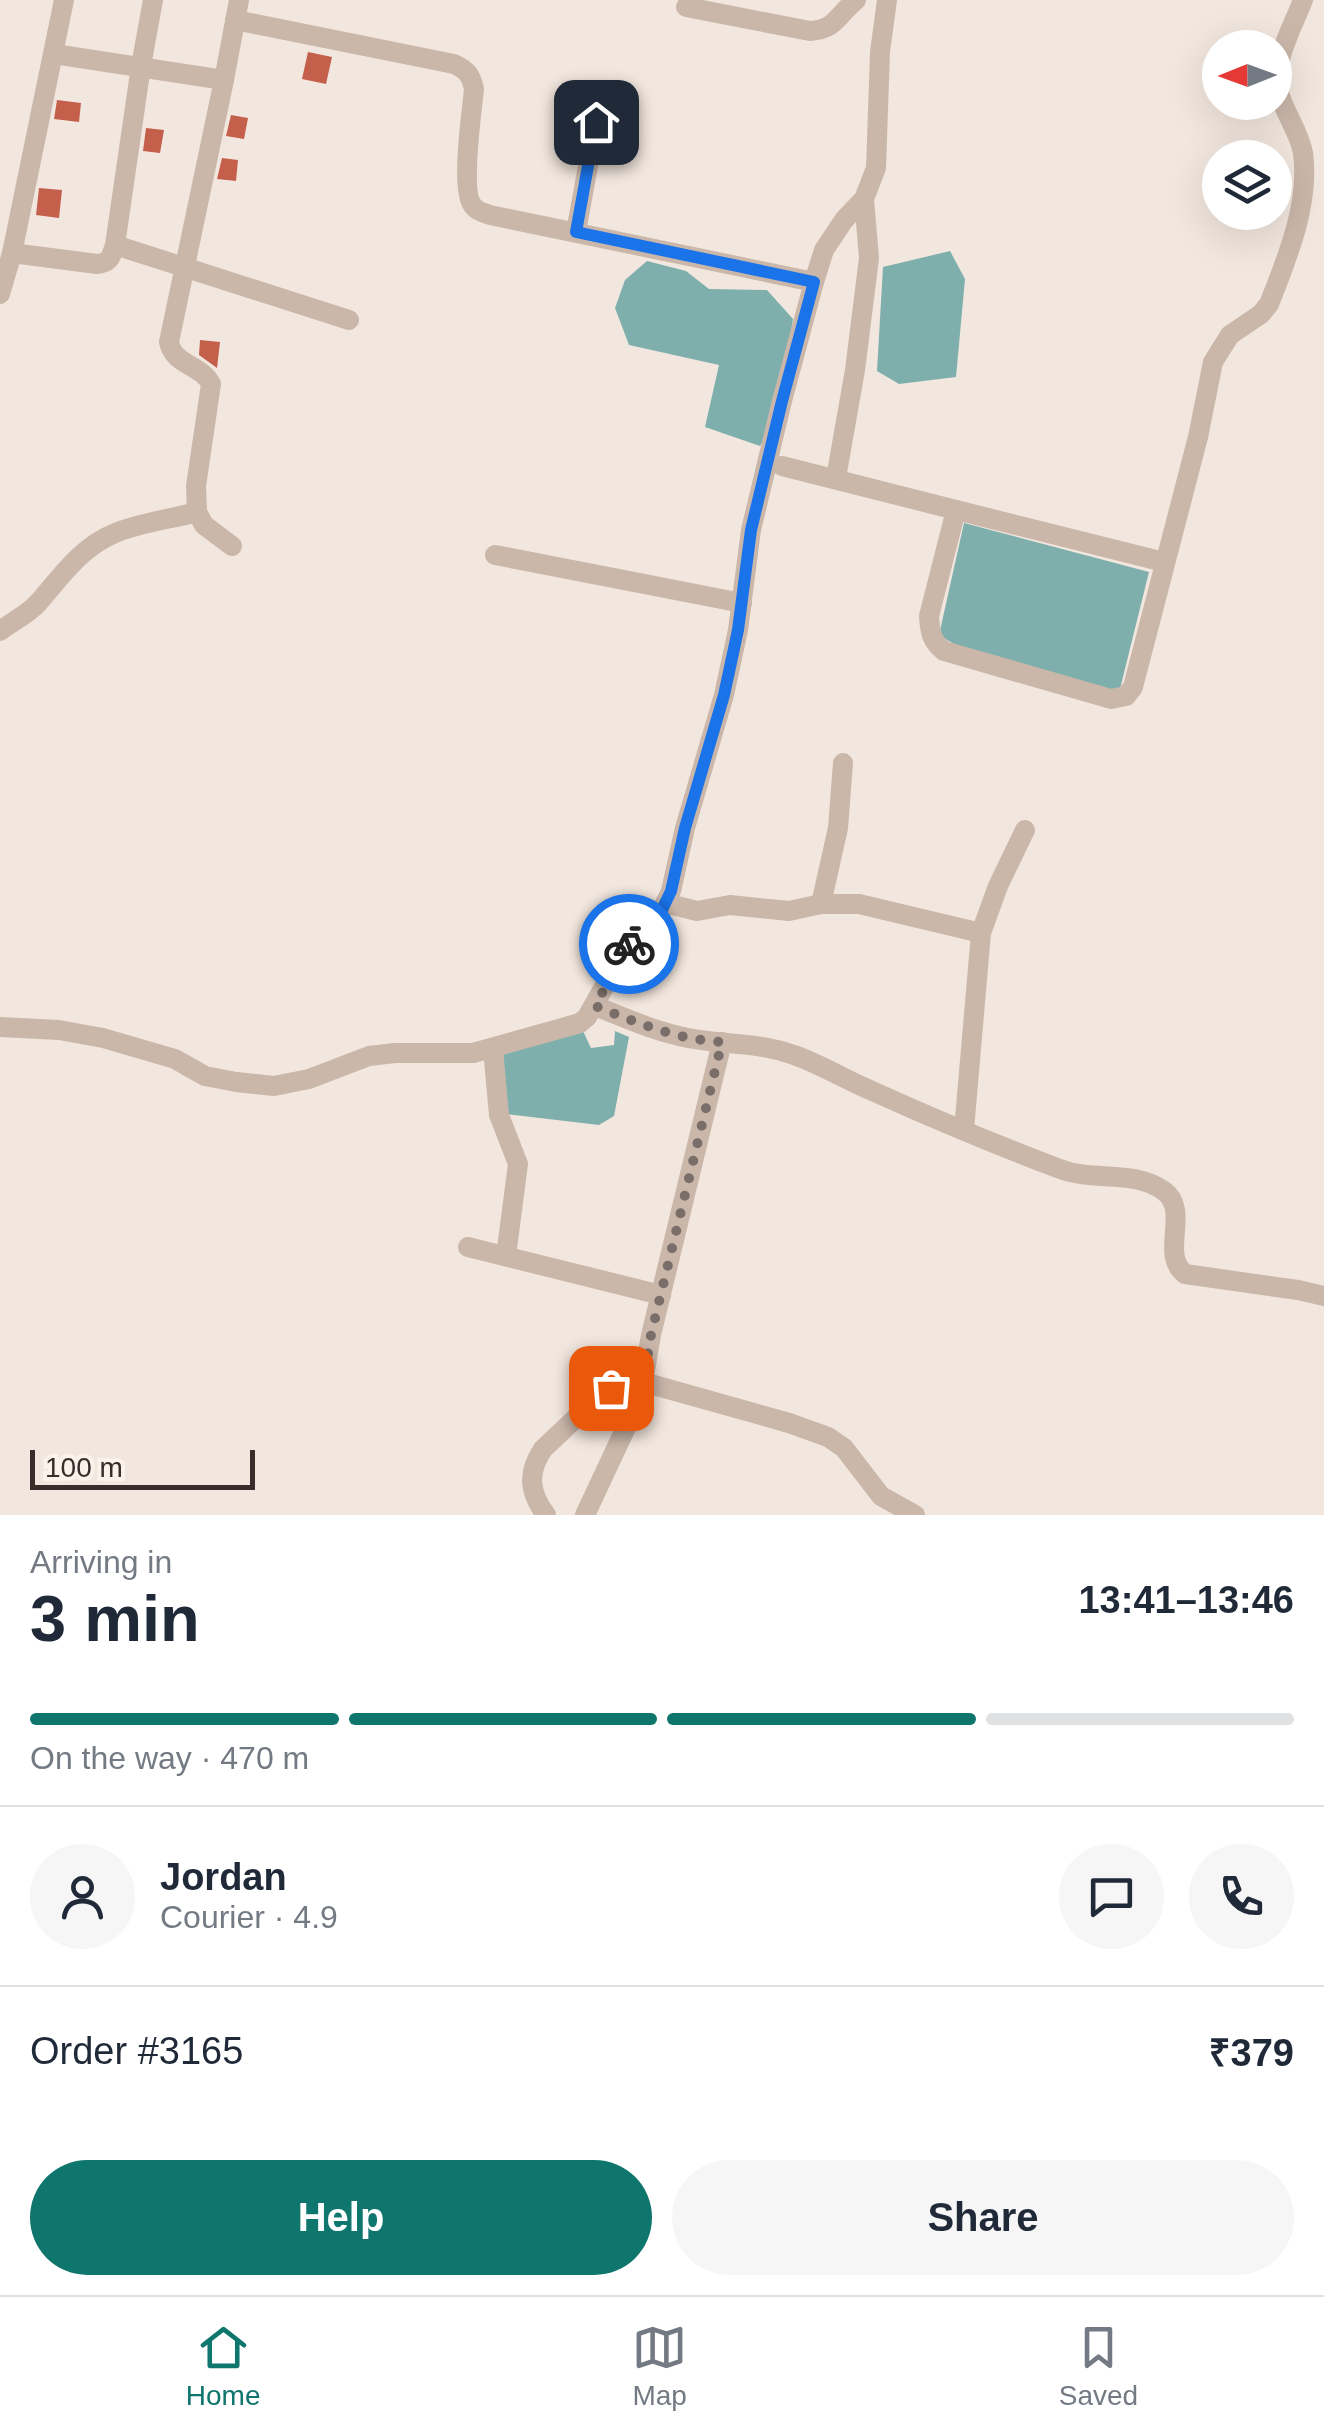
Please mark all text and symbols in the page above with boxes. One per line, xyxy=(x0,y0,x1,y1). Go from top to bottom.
north arrow xyxy=(1202,30,1292,120)
map controls xyxy=(1202,30,1292,230)
pin xyxy=(554,80,639,165)
icon: home xyxy=(569,95,624,150)
button: layers xyxy=(1202,140,1292,230)
courier xyxy=(579,894,679,994)
icon: bike xyxy=(602,917,657,972)
pin xyxy=(569,1346,654,1431)
icon: bag xyxy=(584,1361,639,1416)
scale bar xyxy=(30,1445,255,1490)
text: 100 m xyxy=(45,1452,123,1483)
text: Arriving in xyxy=(30,1544,172,1580)
text: 13:41–13:46 xyxy=(1078,1579,1294,1621)
text: 3 min xyxy=(30,1582,200,1655)
text: On the way · 470 m xyxy=(30,1740,309,1776)
button: person xyxy=(30,1844,135,1949)
button: chat xyxy=(1059,1844,1164,1949)
button: phone xyxy=(1189,1844,1294,1949)
text: Jordan xyxy=(160,1856,287,1898)
text: Courier · 4.9 xyxy=(160,1899,338,1935)
text: Order #3165 xyxy=(30,2030,243,2072)
text: ₹379 xyxy=(1209,2032,1294,2074)
button: Help xyxy=(30,2160,652,2275)
button: Share xyxy=(672,2160,1294,2275)
tab: Home xyxy=(186,2320,261,2412)
tab: Map xyxy=(632,2320,687,2412)
tab: Saved xyxy=(1059,2320,1138,2412)

